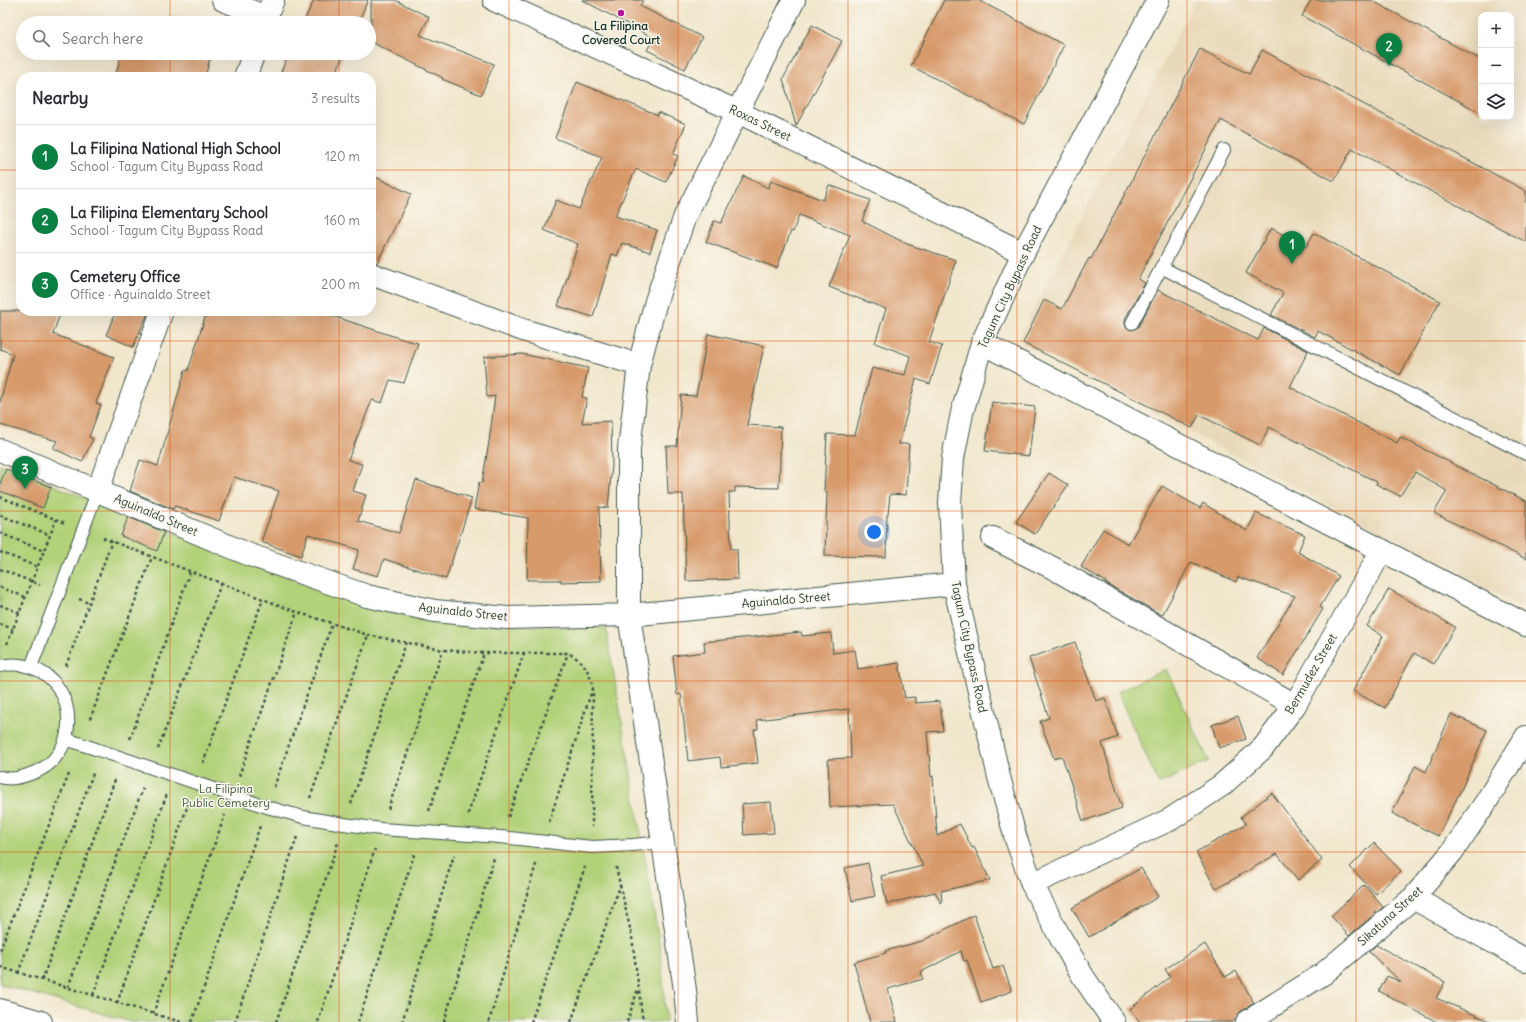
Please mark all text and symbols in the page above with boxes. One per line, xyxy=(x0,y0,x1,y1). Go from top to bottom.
marker: La Filipina Covered Court xyxy=(616,8,626,18)
map controls xyxy=(1478,12,1514,120)
button: + xyxy=(1478,12,1514,48)
search box xyxy=(16,16,376,60)
place label: La Filipina Covered Court xyxy=(582,18,661,47)
icon: search xyxy=(30,27,52,49)
text: Search here xyxy=(62,29,143,48)
pin: 2 xyxy=(1376,33,1402,66)
button: − xyxy=(1478,48,1514,84)
button: layers xyxy=(1478,84,1514,120)
text: Nearby xyxy=(32,87,88,109)
text: 3 results xyxy=(311,90,360,107)
street label: Roxas Street xyxy=(727,101,794,144)
text: La Filipina National High School xyxy=(70,139,281,158)
text: 1 xyxy=(42,148,48,165)
text: 120 m xyxy=(325,148,360,165)
text: School · Tagum City Bypass Road xyxy=(70,158,263,175)
text: La Filipina Elementary School xyxy=(70,203,268,222)
text: 2 xyxy=(41,212,49,229)
text: 160 m xyxy=(324,212,360,229)
text: School · Tagum City Bypass Road xyxy=(70,222,263,239)
street label: Tagum City Bypass Road xyxy=(974,223,1045,351)
pin: 1 xyxy=(1279,231,1305,264)
text: Cemetery Office xyxy=(70,267,180,286)
text: 3 xyxy=(41,276,49,293)
text: 200 m xyxy=(321,276,360,293)
text: Office · Aguinaldo Street xyxy=(70,286,211,303)
pin: 3 xyxy=(12,456,38,489)
street label: Aguinaldo Street xyxy=(112,490,200,539)
your location xyxy=(864,522,884,542)
street label: Tagum City Bypass Road xyxy=(948,580,991,714)
street label: Aguinaldo Street xyxy=(741,588,831,611)
street label: Aguinaldo Street xyxy=(418,599,508,624)
street label: Bermudez Street xyxy=(1281,631,1340,717)
park label: La Filipina Public Cemetery xyxy=(182,781,270,810)
street label: Sikatuna Street xyxy=(1354,883,1425,949)

